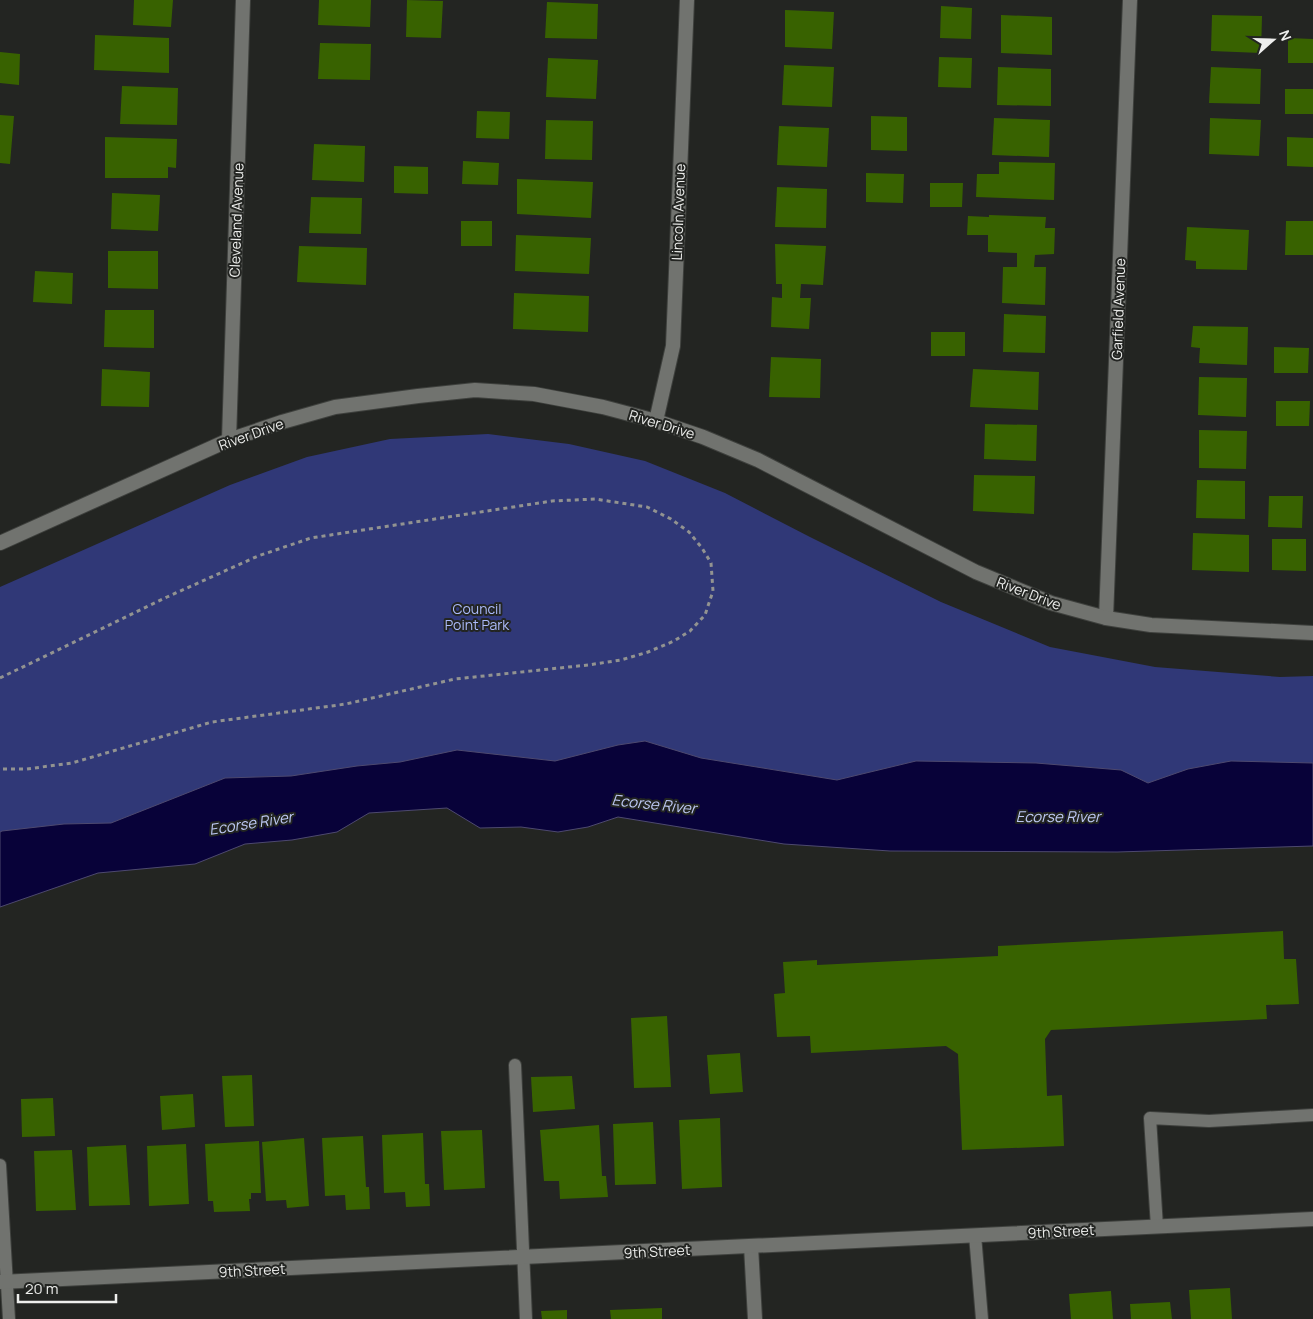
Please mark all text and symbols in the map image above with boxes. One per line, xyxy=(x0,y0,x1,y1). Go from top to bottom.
north arrow xyxy=(1248,15,1298,65)
text: N xyxy=(1275,27,1296,43)
street label: Cleveland Avenue xyxy=(225,162,247,278)
street label: Lincoln Avenue xyxy=(667,163,689,261)
street label: Garfield Avenue xyxy=(1107,258,1129,360)
street label: River Drive xyxy=(627,405,697,443)
street label: River Drive xyxy=(216,413,286,455)
street label: River Drive xyxy=(994,572,1064,614)
park label: Council Point Park xyxy=(445,599,510,634)
water label: Ecorse River xyxy=(611,789,700,819)
water label: Ecorse River xyxy=(208,806,297,840)
water label: Ecorse River xyxy=(1016,806,1103,827)
street label: 9th Street xyxy=(1027,1220,1095,1242)
street label: 9th Street xyxy=(623,1240,691,1262)
street label: 9th Street xyxy=(218,1259,286,1281)
scale bar xyxy=(18,1272,115,1304)
text: 20 m xyxy=(25,1278,58,1299)

